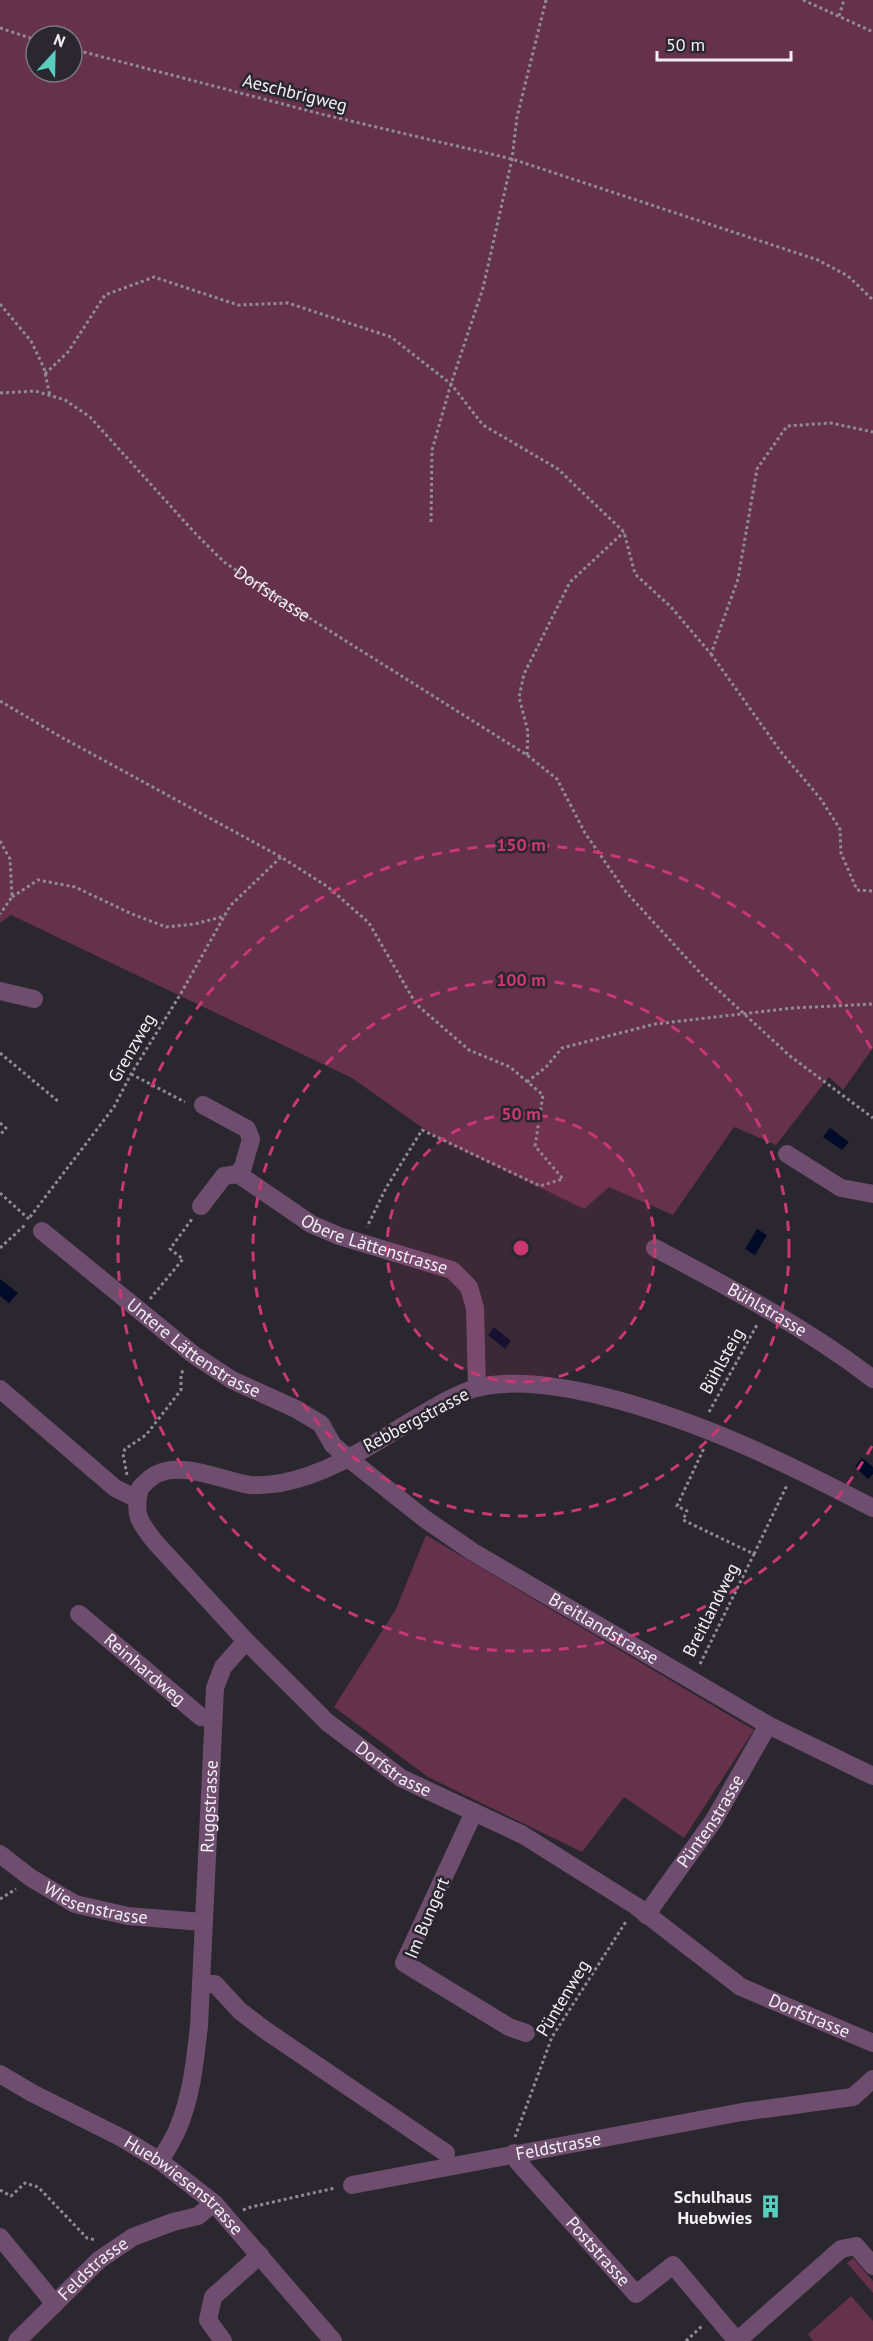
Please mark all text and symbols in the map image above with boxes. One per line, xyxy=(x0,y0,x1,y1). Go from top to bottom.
north arrow xyxy=(24,24,84,84)
scale bar xyxy=(657,24,790,62)
text: N xyxy=(51,29,68,51)
text: 50 m xyxy=(666,33,705,56)
street label: Aeschbrigweg xyxy=(240,68,350,117)
street label: Dorfstrasse xyxy=(230,560,315,627)
text: 150 m xyxy=(496,833,546,856)
text: 100 m xyxy=(496,968,546,991)
street label: Grenzweg xyxy=(103,1009,160,1086)
text: 50 m xyxy=(501,1102,541,1125)
street label: Obere Lättenstrasse xyxy=(296,1208,451,1279)
centre of rings xyxy=(511,1238,531,1258)
street label: Bühlstrasse xyxy=(723,1277,812,1342)
street label: Untere Lättenstrasse xyxy=(122,1293,264,1402)
street label: Bühlsteig xyxy=(694,1324,749,1398)
street label: Rebbergstrasse xyxy=(359,1382,473,1457)
street label: Breitlandweg xyxy=(677,1559,744,1660)
street label: Breitlandstrasse xyxy=(545,1587,663,1669)
street label: Reinhardweg xyxy=(99,1628,191,1710)
street label: Dorfstrasse xyxy=(351,1736,435,1802)
street label: Ruggstrasse xyxy=(195,1760,223,1853)
street label: Püntenstrasse xyxy=(671,1770,749,1872)
street label: Im Bungert xyxy=(399,1874,454,1962)
street label: Wiesenstrasse xyxy=(40,1876,149,1929)
street label: Püntenweg xyxy=(531,1955,594,2040)
street label: Dorfstrasse xyxy=(765,1988,854,2043)
street label: Feldstrasse xyxy=(514,2127,603,2165)
street label: Huebwiesenstrasse xyxy=(120,2130,249,2240)
place label: Schulhaus Huebwies xyxy=(674,2185,752,2229)
building icon: Schulhaus Huebwies xyxy=(757,2194,783,2220)
street label: Poststrasse xyxy=(561,2212,636,2291)
street label: Feldstrasse xyxy=(53,2232,132,2305)

